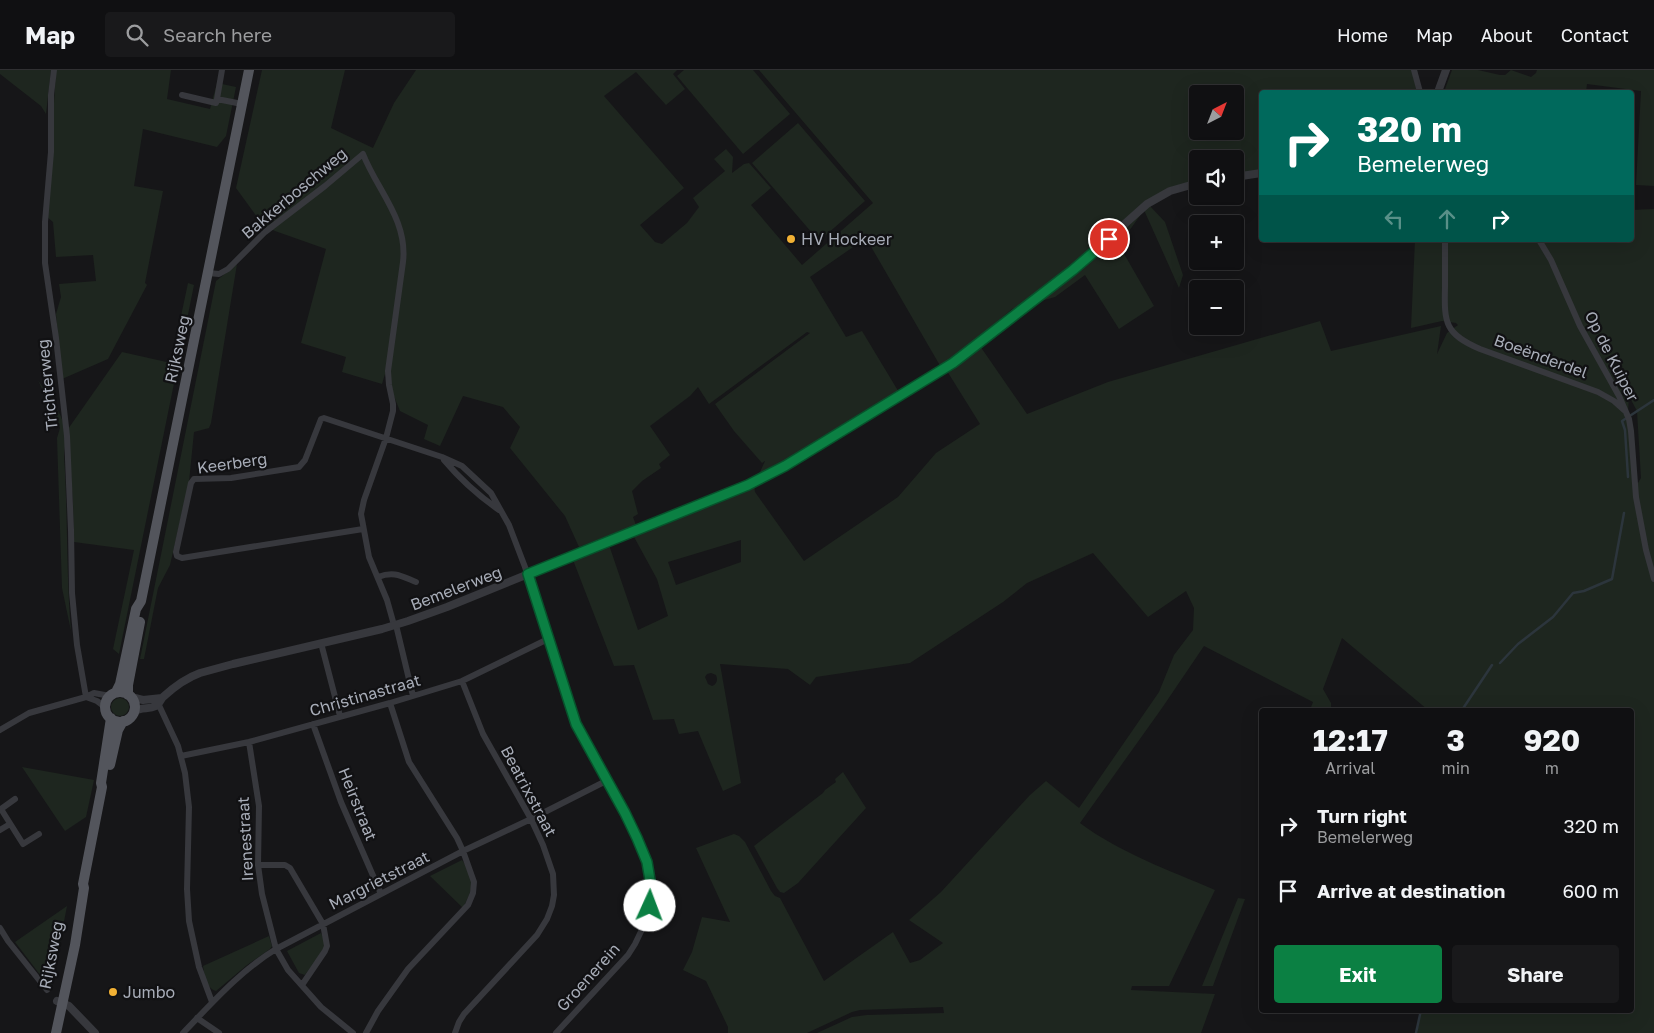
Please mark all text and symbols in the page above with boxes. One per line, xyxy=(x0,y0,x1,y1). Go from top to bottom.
search box xyxy=(105,12,455,57)
text: Map xyxy=(25,20,75,49)
icon: search xyxy=(123,21,151,49)
text: Search here xyxy=(163,23,272,46)
text: Home xyxy=(1337,24,1388,46)
text: Map xyxy=(1416,24,1453,46)
text: About xyxy=(1481,24,1533,46)
text: Contact xyxy=(1561,24,1629,46)
north arrow xyxy=(1189,85,1244,140)
map controls xyxy=(1189,85,1244,335)
text: 320 m xyxy=(1357,108,1462,150)
icon: right xyxy=(1274,110,1339,175)
street label: Bakkerboschweg xyxy=(237,143,351,243)
button: sound xyxy=(1189,150,1244,205)
text: Bemelerweg xyxy=(1357,150,1489,177)
icon: left xyxy=(1380,205,1408,233)
icon: ahead xyxy=(1433,205,1461,233)
icon: right xyxy=(1486,205,1514,233)
button: + xyxy=(1189,215,1244,270)
pin xyxy=(1088,218,1130,260)
icon: arrive xyxy=(1095,225,1123,253)
place label: HV Hockeer xyxy=(801,229,892,249)
marker: HV Hockeer xyxy=(785,233,797,245)
button: − xyxy=(1189,280,1244,335)
street label: Op de Kuiper xyxy=(1581,307,1643,405)
street label: Rijksweg xyxy=(160,313,194,385)
street label: Boeënderdel xyxy=(1491,330,1591,382)
street label: Trichterweg xyxy=(32,338,62,432)
street label: Keerberg xyxy=(196,448,268,478)
street label: Bemelerweg xyxy=(408,561,504,615)
street label: Christinastraat xyxy=(307,670,423,720)
text: 12:17 xyxy=(1313,722,1388,758)
text: 3 xyxy=(1446,722,1465,758)
text: 920 xyxy=(1523,722,1580,758)
street label: Beatrixstraat xyxy=(497,742,561,840)
text: Arrival xyxy=(1325,758,1375,778)
text: min xyxy=(1442,758,1470,778)
text: m xyxy=(1545,758,1559,778)
street label: Heirstraat xyxy=(334,764,382,844)
street label: Irenestraat xyxy=(233,796,257,882)
text: Turn right xyxy=(1317,804,1407,827)
icon: right xyxy=(1274,812,1302,840)
text: 320 m xyxy=(1564,814,1619,837)
text: Bemelerweg xyxy=(1317,827,1413,847)
street label: Margrietstraat xyxy=(325,846,433,914)
icon: arrive xyxy=(1274,877,1302,905)
position arrow xyxy=(623,879,675,931)
text: Arrive at destination xyxy=(1317,879,1505,902)
text: 600 m xyxy=(1562,879,1619,902)
street label: Rijksweg xyxy=(35,919,67,991)
street label: Groenerein xyxy=(552,939,624,1015)
button: Exit xyxy=(1274,945,1442,1003)
button: Share xyxy=(1452,945,1619,1003)
place label: Jumbo xyxy=(123,982,175,1002)
marker: Jumbo xyxy=(107,986,119,998)

